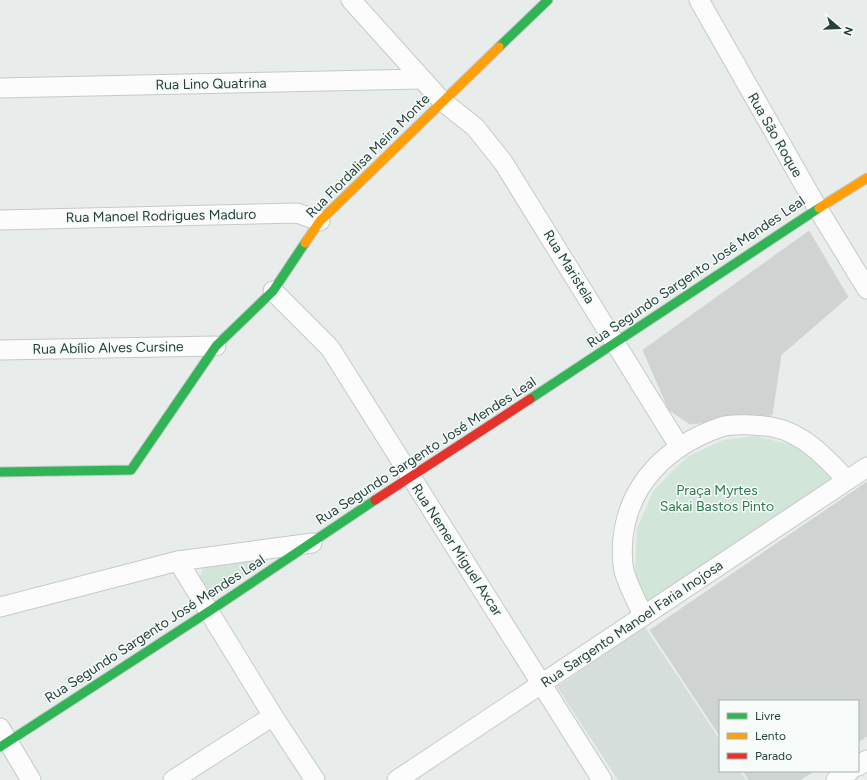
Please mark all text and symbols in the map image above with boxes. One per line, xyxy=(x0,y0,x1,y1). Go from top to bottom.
north arrow xyxy=(819,8,859,48)
text: N xyxy=(840,25,856,37)
street label: Rua Lino Quatrina xyxy=(155,75,267,93)
street label: Rua Flordalisa Meira Monte xyxy=(303,90,434,221)
street label: Rua São Roque xyxy=(744,90,806,181)
street label: Rua Segundo Sargento José Mendes Leal xyxy=(584,192,808,352)
street label: Rua Manoel Rodrigues Maduro xyxy=(65,206,257,226)
street label: Rua Maristela xyxy=(540,227,598,307)
street label: Rua Abílio Alves Cursine xyxy=(32,338,184,358)
street label: Rua Segundo Sargento José Mendes Leal xyxy=(313,373,539,529)
street label: Rua Nemer Miguel Axcar xyxy=(408,481,506,620)
park label: Praça Myrtes Sakai Bastos Pinto xyxy=(660,482,774,515)
street label: Rua Segundo Sargento José Mendes Leal xyxy=(42,551,268,707)
street label: Rua Sargento Manoel Faria Inojosa xyxy=(538,557,726,691)
legend xyxy=(719,700,859,772)
text: Livre xyxy=(755,709,781,723)
text: Lento xyxy=(755,729,786,743)
text: Parado xyxy=(755,749,792,763)

